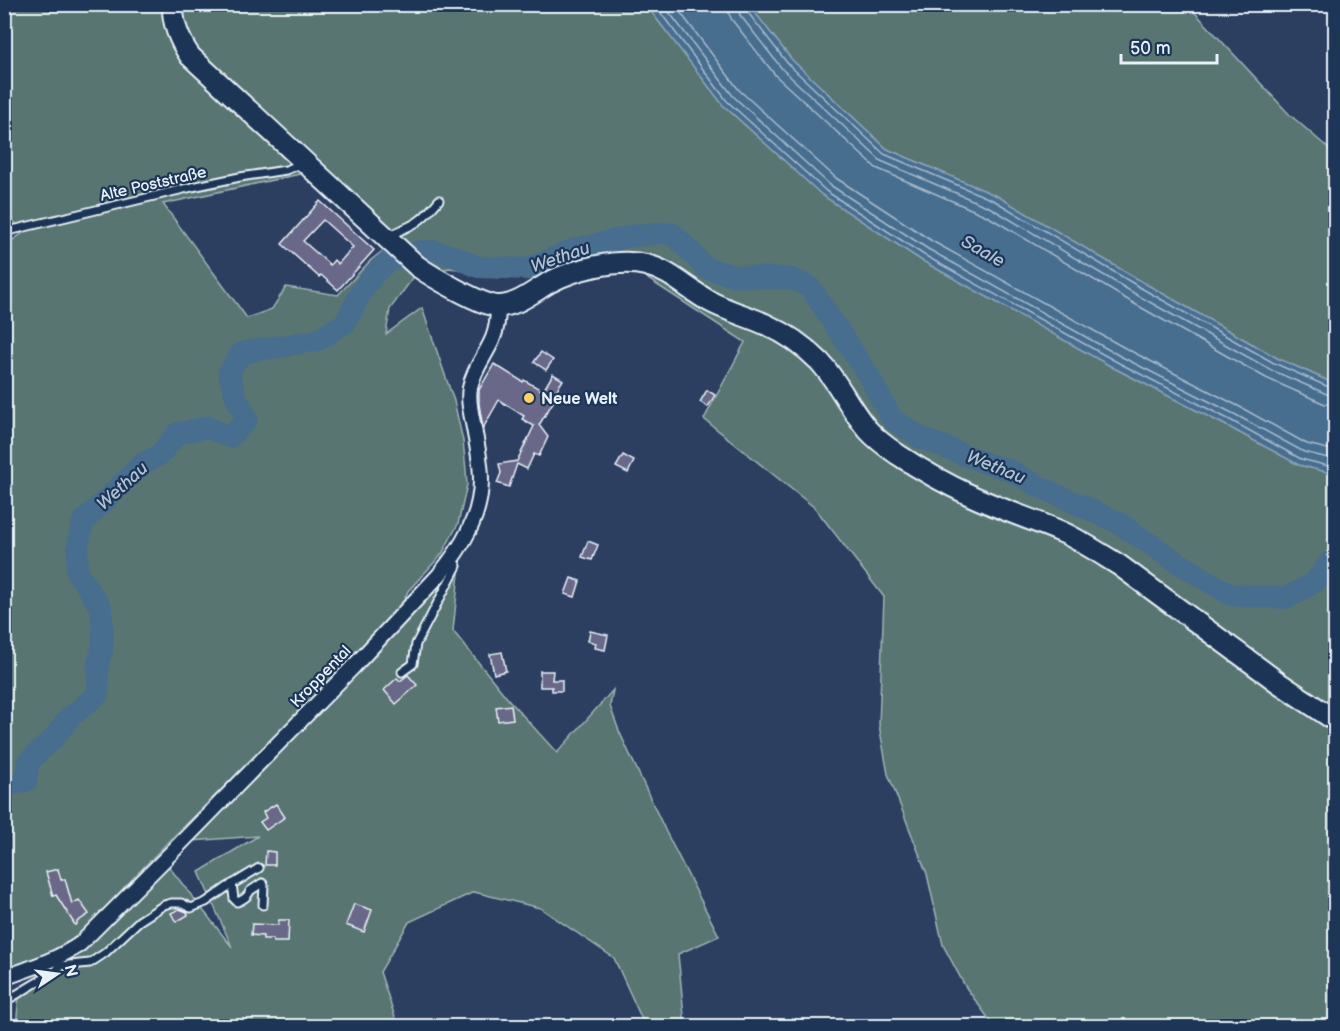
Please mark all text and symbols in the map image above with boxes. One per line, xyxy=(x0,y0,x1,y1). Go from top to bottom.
scale bar xyxy=(1121,27,1217,65)
text: 50 m xyxy=(1130,38,1171,59)
street label: Alte Poststraße xyxy=(98,163,209,206)
water label: Saale xyxy=(957,231,1008,272)
water label: Wethau xyxy=(528,238,593,277)
place label: Neue Welt xyxy=(541,390,618,409)
marker: Neue Welt xyxy=(522,391,536,405)
water label: Wethau xyxy=(963,446,1028,489)
water label: Wethau xyxy=(92,458,152,515)
street label: Kroppental xyxy=(287,642,355,712)
north arrow xyxy=(27,944,87,1004)
text: N xyxy=(60,963,81,979)

